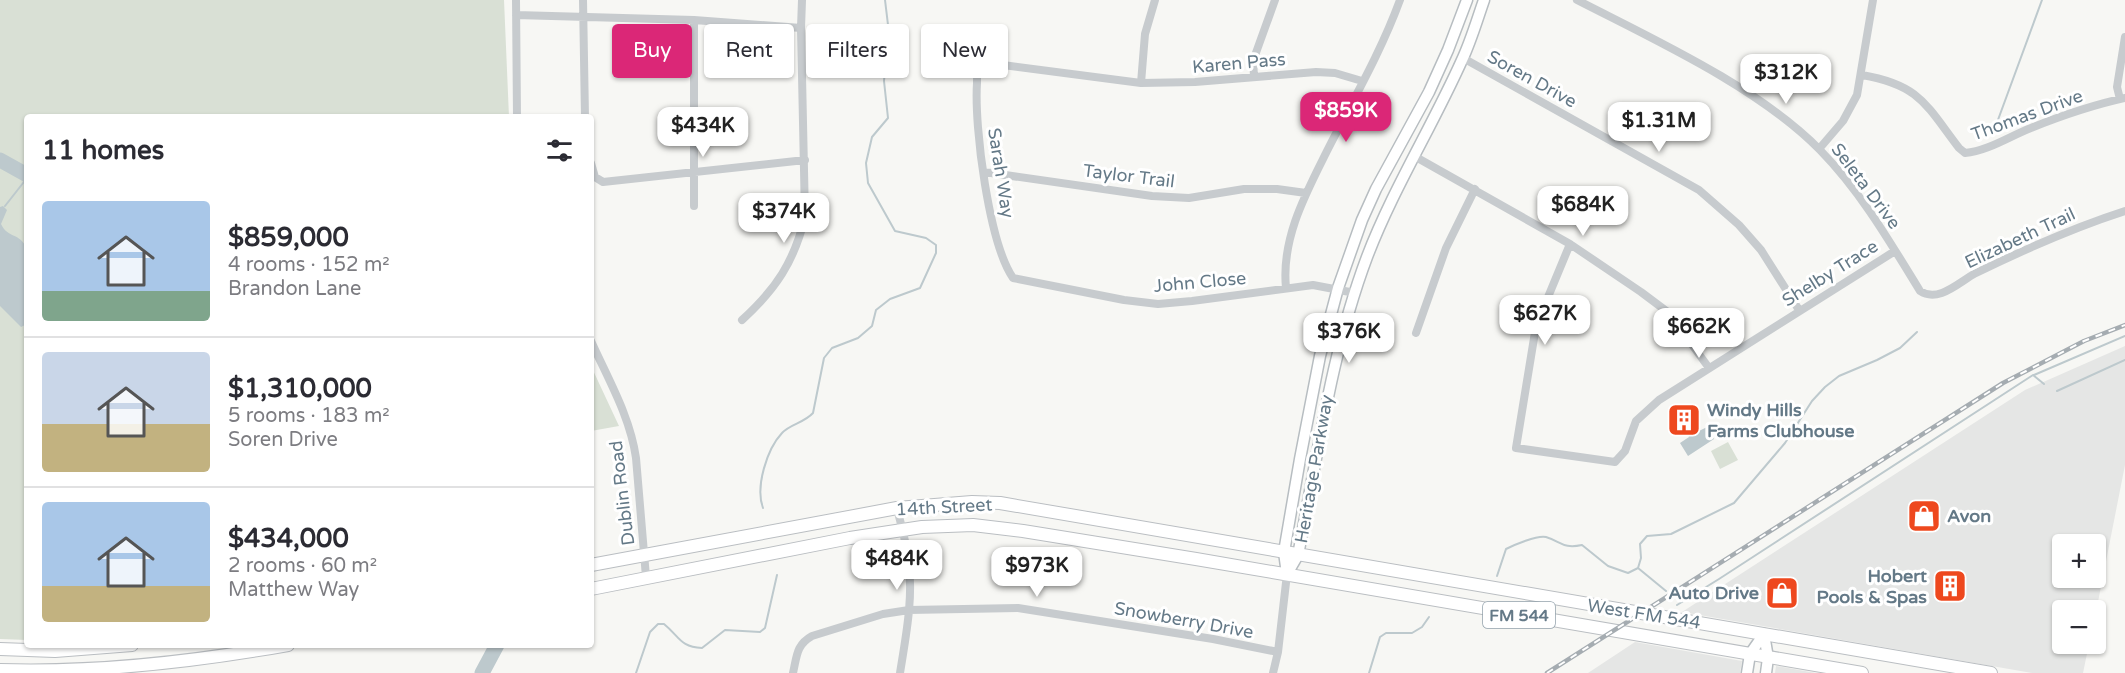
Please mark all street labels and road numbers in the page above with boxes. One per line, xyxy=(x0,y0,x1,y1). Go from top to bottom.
street label: Soren Drive xyxy=(1483,45,1581,113)
street label: Karen Pass xyxy=(1191,48,1287,78)
street label: Thomas Drive xyxy=(1968,85,2086,145)
street label: Sarah Way xyxy=(983,126,1019,220)
street label: Seleta Drive xyxy=(1827,139,1905,233)
street label: Taylor Trail xyxy=(1082,159,1176,193)
street label: Elizabeth Trail xyxy=(1961,203,2079,273)
street label: Shelby Trace xyxy=(1778,235,1882,311)
street label: John Close xyxy=(1153,267,1247,297)
street label: Heritage Parkway xyxy=(1290,393,1338,545)
street label: Dublin Road xyxy=(605,439,639,547)
street label: 14th Street xyxy=(895,493,993,521)
street label: West FM 544 xyxy=(1586,594,1702,634)
street label: Snowberry Drive xyxy=(1113,597,1255,643)
road number: FM 544 xyxy=(1483,602,1555,628)

